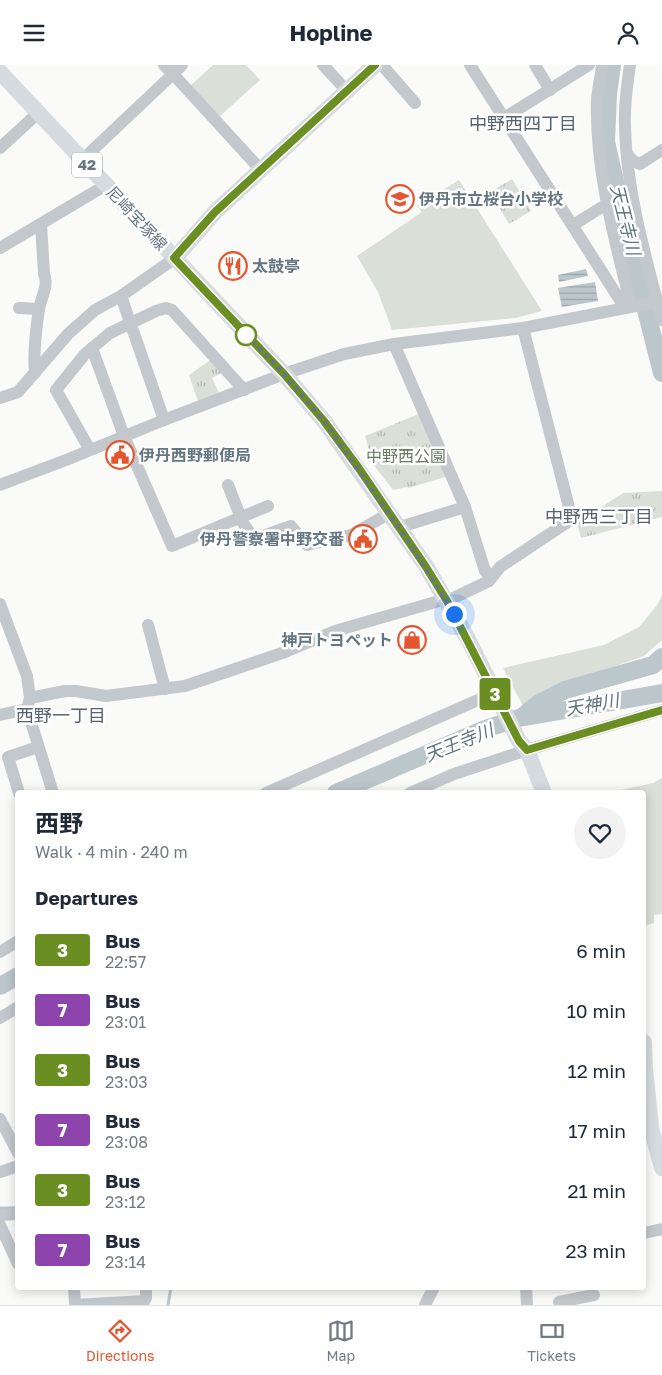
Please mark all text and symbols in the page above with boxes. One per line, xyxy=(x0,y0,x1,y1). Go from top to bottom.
icon: menu xyxy=(20,19,48,47)
text: Hopline xyxy=(289,19,373,46)
icon: person xyxy=(614,19,642,47)
district label: 中野西四丁目 xyxy=(469,112,577,134)
road number: 42 xyxy=(72,153,102,177)
street label: 尼崎宝塚線 xyxy=(102,182,172,254)
water label: 天王寺川 xyxy=(607,182,646,259)
school or university icon: 伊丹市立桜台小学校 xyxy=(385,184,415,214)
place label: 伊丹市立桜台小学校 xyxy=(418,189,563,209)
restaurant icon: 太鼓亭 xyxy=(218,251,248,281)
place label: 太鼓亭 xyxy=(252,256,300,276)
unlabelled marker xyxy=(235,324,257,346)
public building icon: 伊丹西野郵便局 xyxy=(105,440,135,470)
place label: 伊丹西野郵便局 xyxy=(138,445,251,465)
park label: 中野西公園 xyxy=(366,446,446,466)
district label: 中野西三丁目 xyxy=(545,505,653,527)
public building icon: 伊丹警察署中野交番 xyxy=(348,524,378,554)
place label: 伊丹警察署中野交番 xyxy=(199,529,344,549)
your location xyxy=(442,602,467,627)
shop icon: 神戸トヨペット xyxy=(397,625,427,655)
place label: 神戸トヨペット xyxy=(281,630,393,650)
line badge: 3 xyxy=(479,678,511,710)
text: 3 xyxy=(490,683,500,705)
water label: 天神川 xyxy=(563,688,622,720)
district label: 西野一丁目 xyxy=(16,704,106,726)
water label: 天王寺川 xyxy=(421,718,498,766)
button: heart xyxy=(574,807,626,859)
text: 西野 xyxy=(35,808,83,837)
text: Walk · 4 min · 240 m xyxy=(35,842,188,862)
text: Departures xyxy=(35,886,138,909)
text: Bus xyxy=(105,929,140,952)
text: 3 xyxy=(57,939,68,961)
text: 6 min xyxy=(576,939,626,962)
text: 22:57 xyxy=(105,952,146,972)
text: Bus xyxy=(105,989,140,1012)
text: 7 xyxy=(58,999,67,1021)
text: 10 min xyxy=(567,999,626,1022)
text: 23:01 xyxy=(105,1012,146,1032)
text: Bus xyxy=(105,1049,140,1072)
text: 3 xyxy=(57,1059,68,1081)
text: 12 min xyxy=(567,1059,626,1082)
text: 23:03 xyxy=(105,1072,148,1092)
text: Bus xyxy=(105,1109,140,1132)
text: 7 xyxy=(58,1119,67,1141)
text: 17 min xyxy=(568,1119,626,1142)
text: 23:08 xyxy=(105,1132,148,1152)
text: Bus xyxy=(105,1169,140,1192)
text: 3 xyxy=(57,1179,68,1201)
text: 21 min xyxy=(567,1179,626,1202)
text: 23:12 xyxy=(105,1192,145,1212)
text: Bus xyxy=(105,1229,140,1252)
text: 7 xyxy=(58,1239,67,1261)
text: 23 min xyxy=(566,1239,626,1262)
text: 23:14 xyxy=(105,1252,146,1272)
tab: Directions xyxy=(86,1317,154,1364)
tab: Map xyxy=(327,1317,355,1364)
tab: Tickets xyxy=(527,1317,576,1364)

